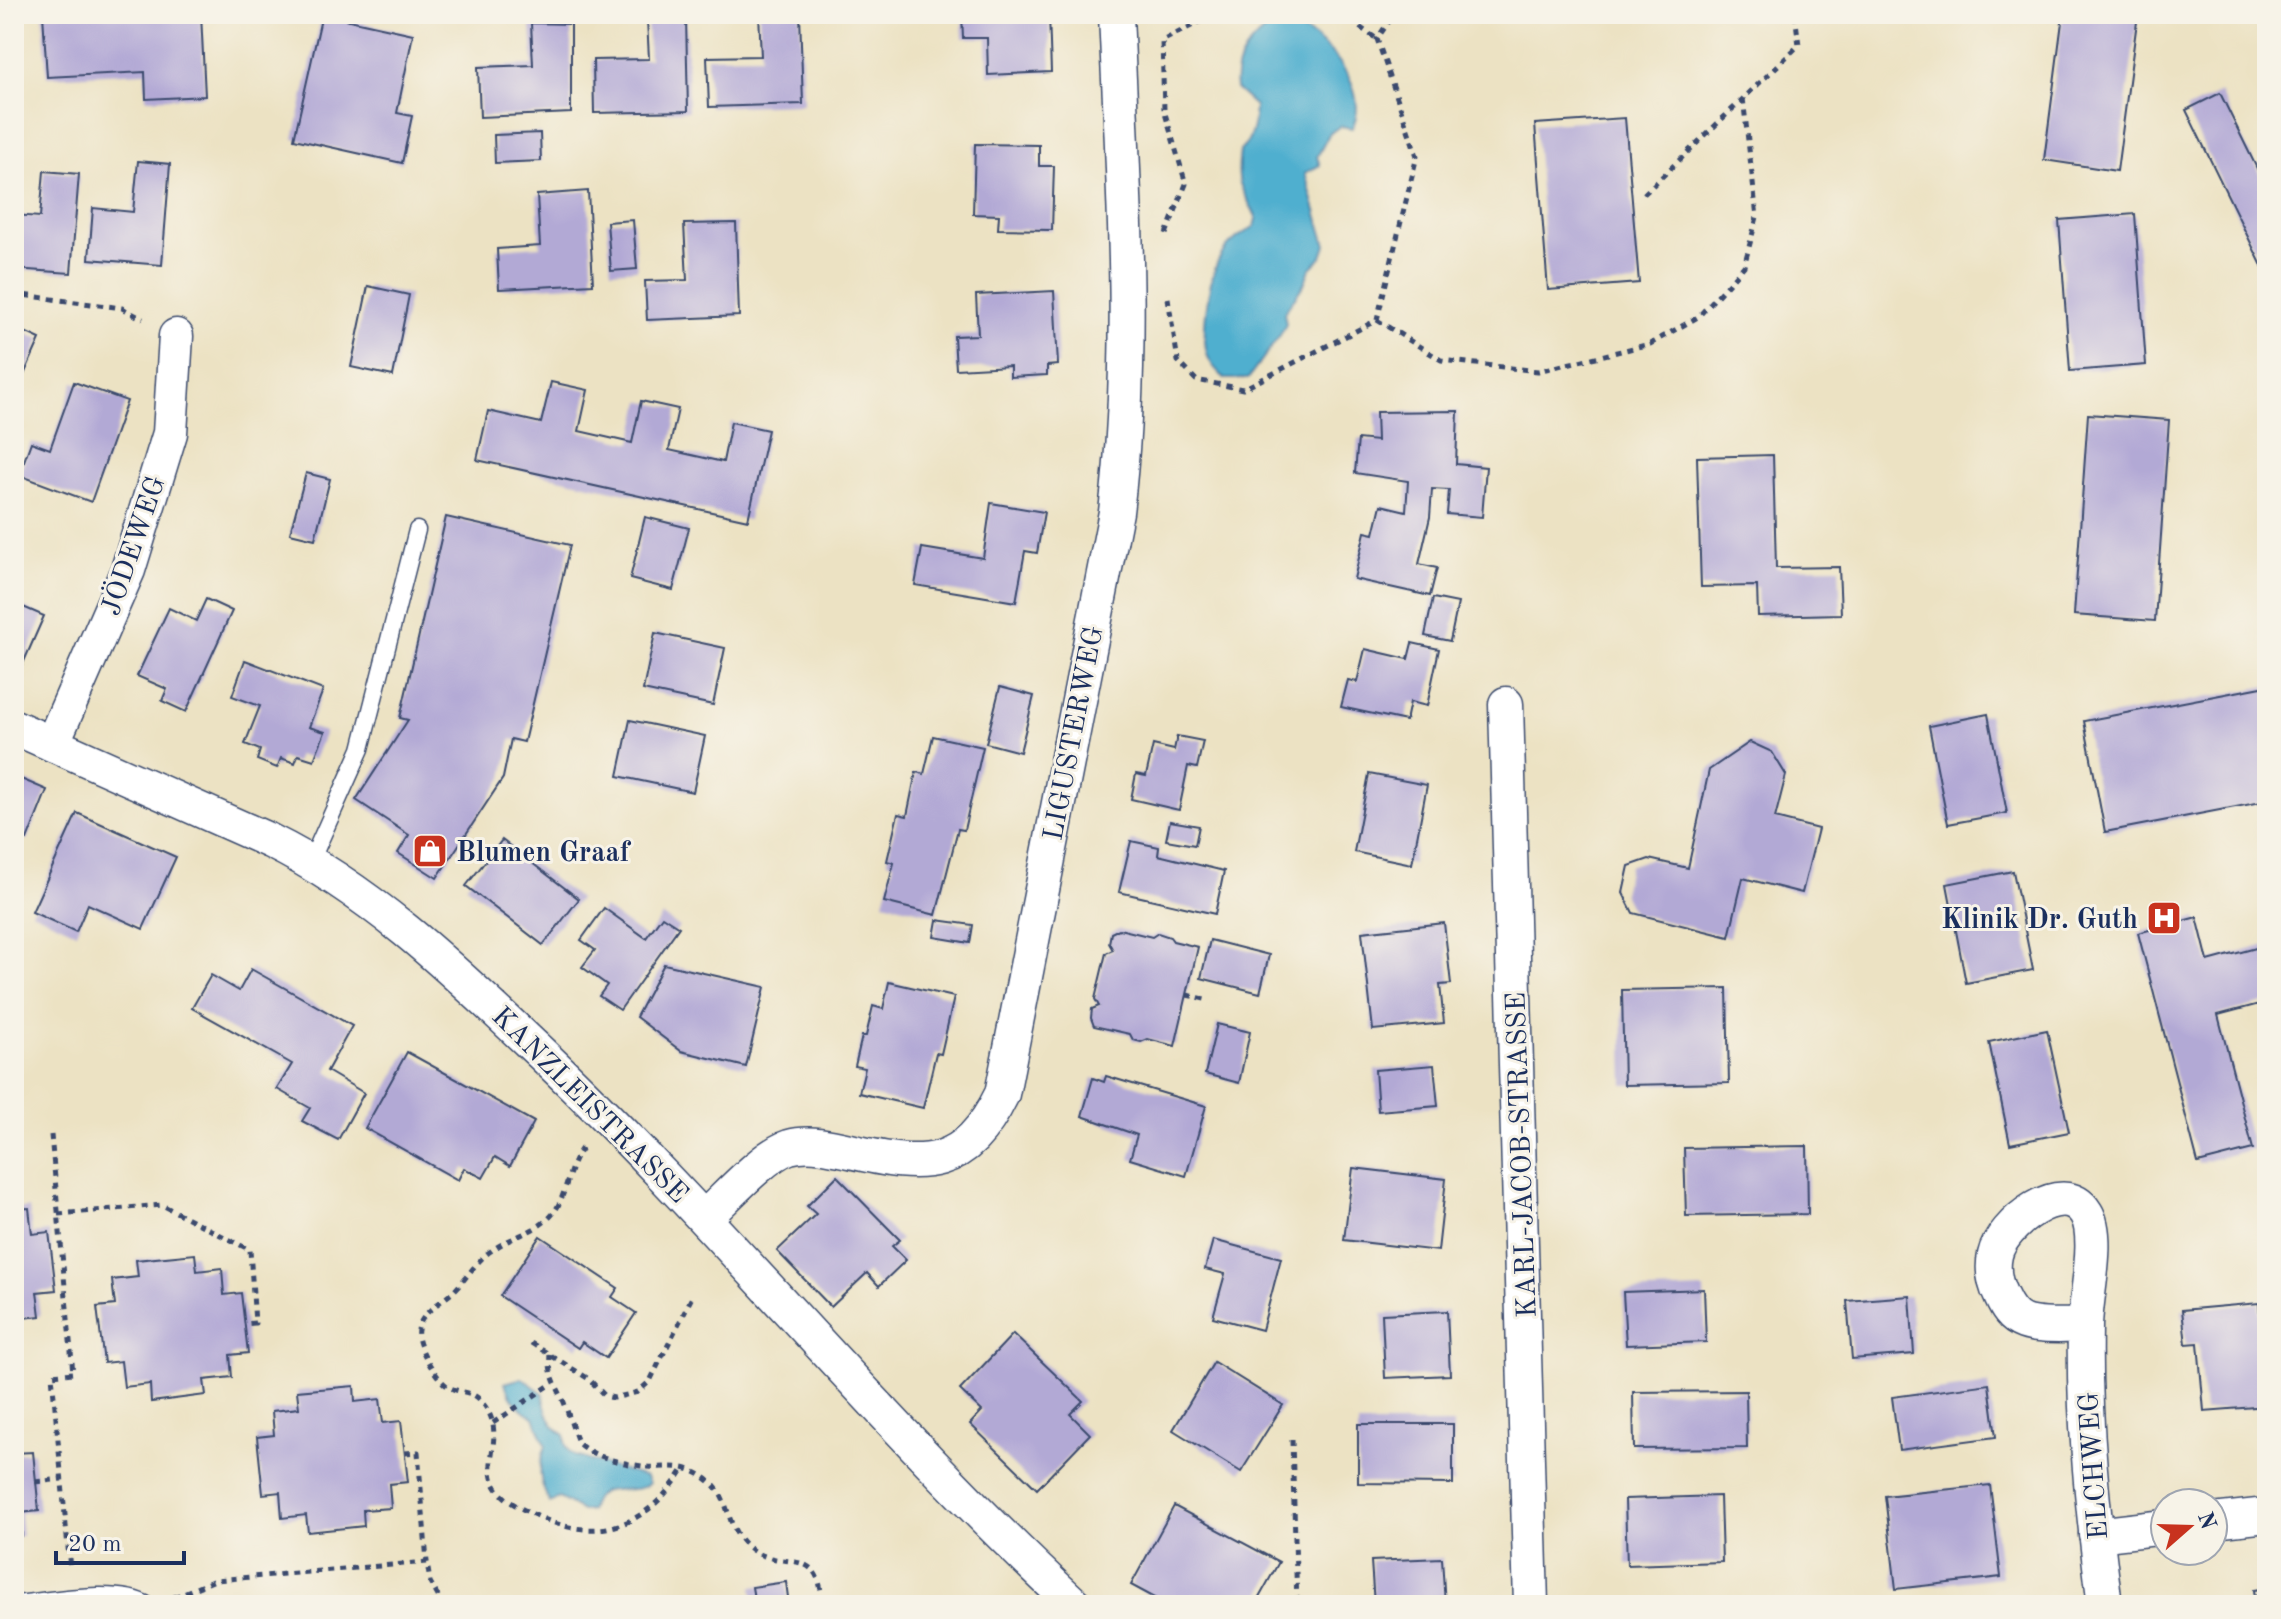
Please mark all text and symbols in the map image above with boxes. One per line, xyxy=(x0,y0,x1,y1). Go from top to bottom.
street label: JÖDEWEG xyxy=(94,471,172,619)
street label: LIGUSTERWEG xyxy=(1040,624,1109,843)
shop icon: Blumen Graaf xyxy=(411,832,449,870)
place label: Blumen Graaf xyxy=(456,840,632,868)
hospital icon: Klinik Dr. Guth xyxy=(2145,899,2183,937)
place label: Klinik Dr. Guth xyxy=(1941,907,2138,935)
street label: KARL-JACOB-STRASSE xyxy=(1503,992,1543,1318)
street label: KANZLEISTRASSE xyxy=(486,1003,692,1209)
street label: ELCHWEG xyxy=(2076,1391,2114,1541)
north arrow xyxy=(2149,1487,2229,1567)
text: N xyxy=(2193,1509,2219,1533)
scale bar xyxy=(56,1515,184,1565)
text: 20 m xyxy=(68,1533,122,1557)

